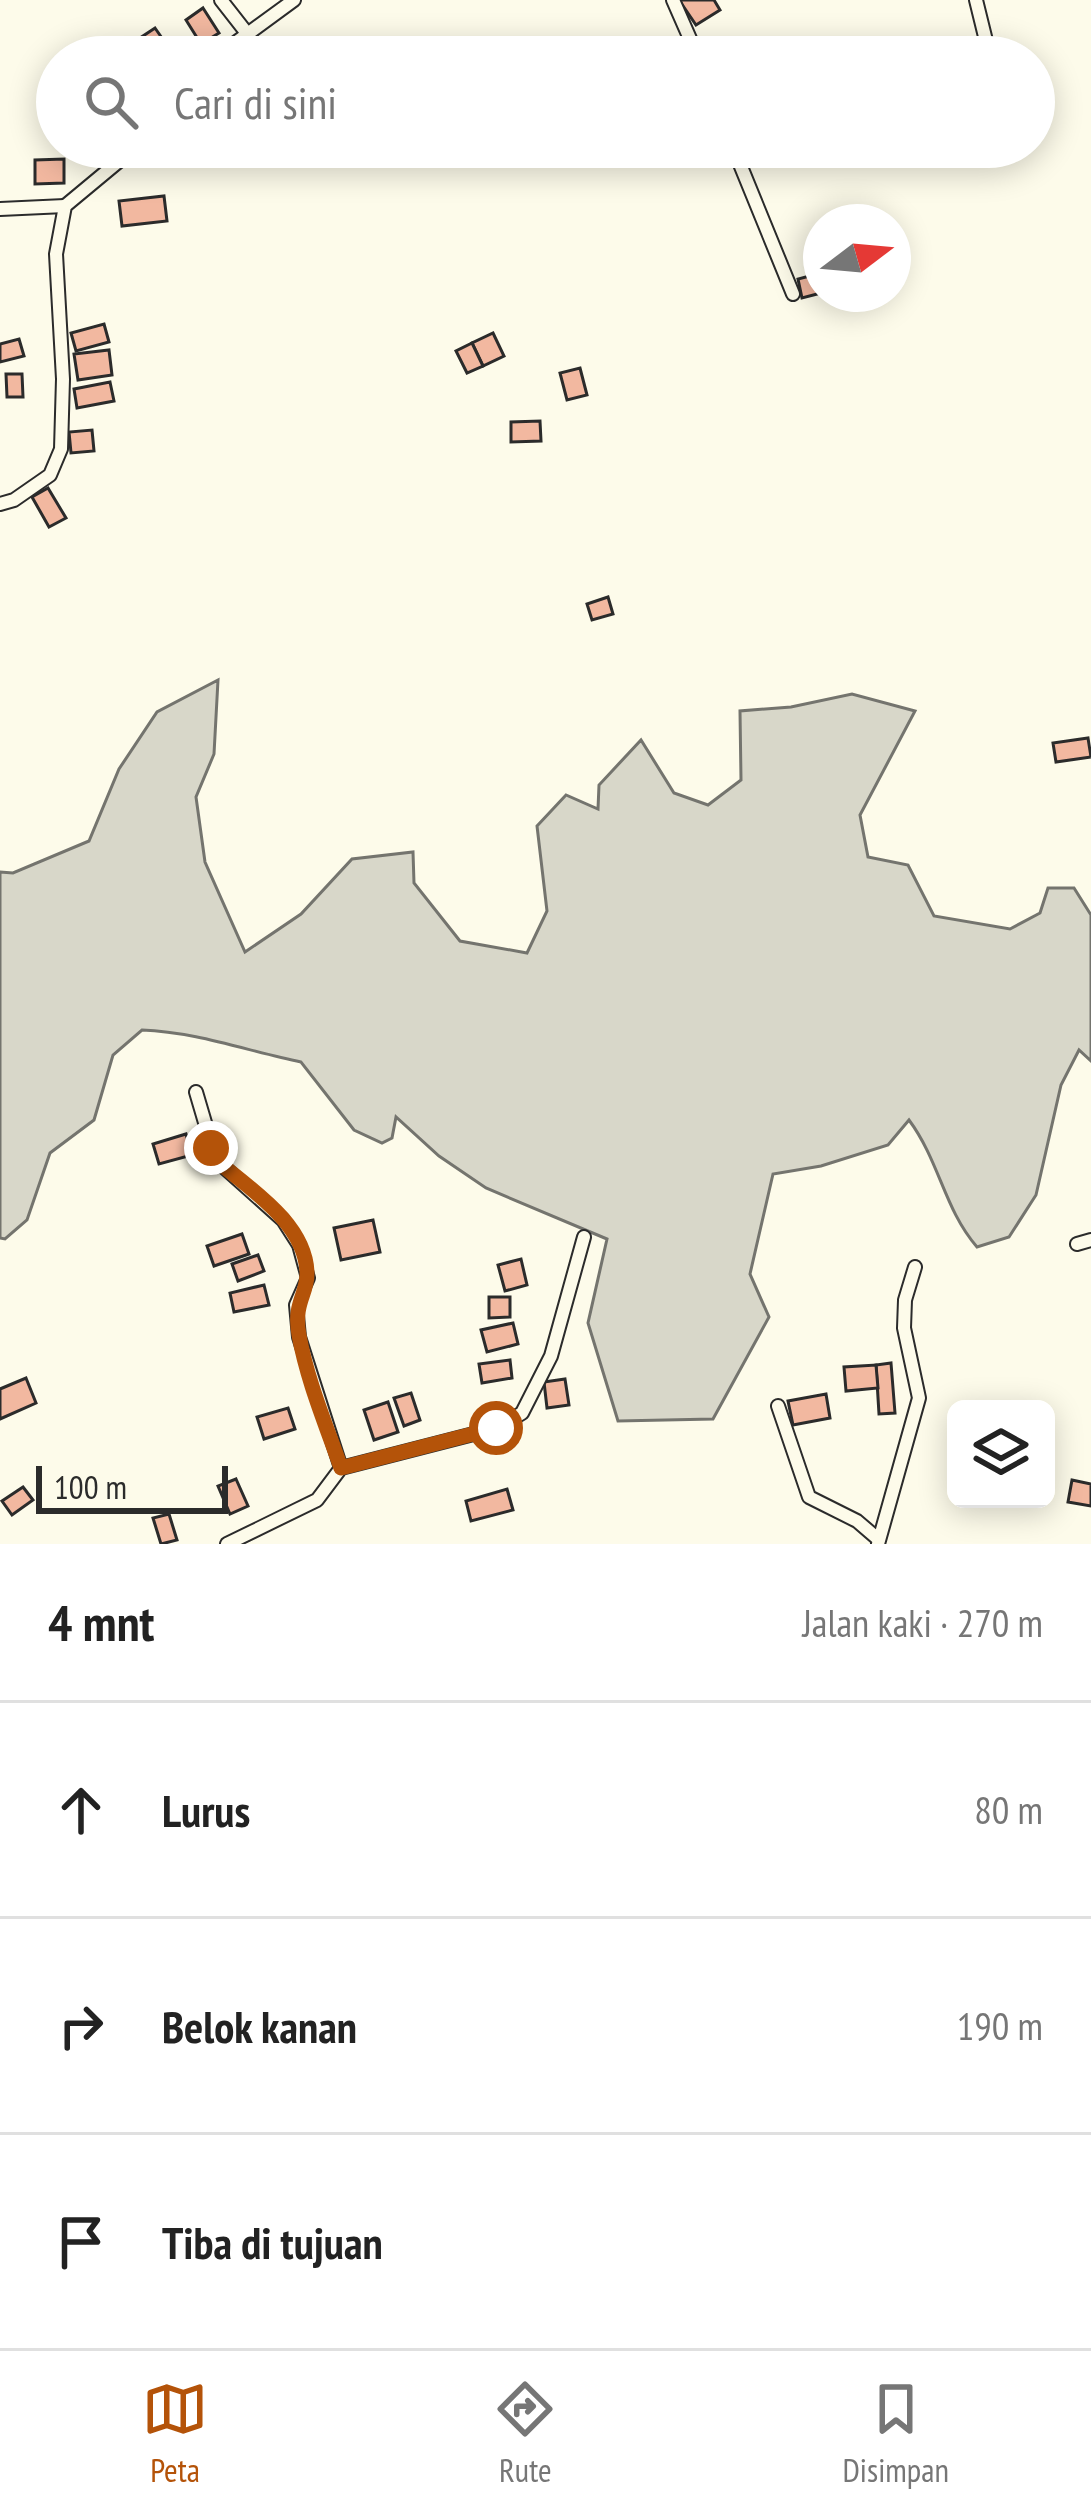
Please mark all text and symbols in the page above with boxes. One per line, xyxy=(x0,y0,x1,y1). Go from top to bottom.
search box xyxy=(36,36,1055,168)
icon: search xyxy=(78,69,144,135)
text: Cari di sini xyxy=(174,73,337,131)
north arrow xyxy=(803,204,911,312)
route end xyxy=(184,1121,238,1175)
map controls xyxy=(947,1400,1055,1508)
button: layers xyxy=(947,1400,1055,1508)
route start xyxy=(469,1401,523,1455)
scale bar xyxy=(36,1460,228,1513)
text: 100 m xyxy=(54,1465,127,1508)
text: 4 mnt xyxy=(48,1589,154,1655)
text: Jalan kaki · 270 m xyxy=(802,1597,1043,1648)
icon: ahead xyxy=(48,1777,114,1843)
text: Lurus xyxy=(162,1781,250,1839)
text: 80 m xyxy=(974,1784,1043,1835)
icon: right xyxy=(48,1993,114,2059)
text: Belok kanan xyxy=(162,1997,357,2055)
text: 190 m xyxy=(957,2000,1043,2051)
icon: arrive xyxy=(48,2209,114,2275)
text: Tiba di tujuan xyxy=(162,2213,383,2271)
tab: Peta xyxy=(142,2376,208,2491)
tab: Rute xyxy=(492,2376,558,2491)
tab: Disimpan xyxy=(843,2376,949,2491)

